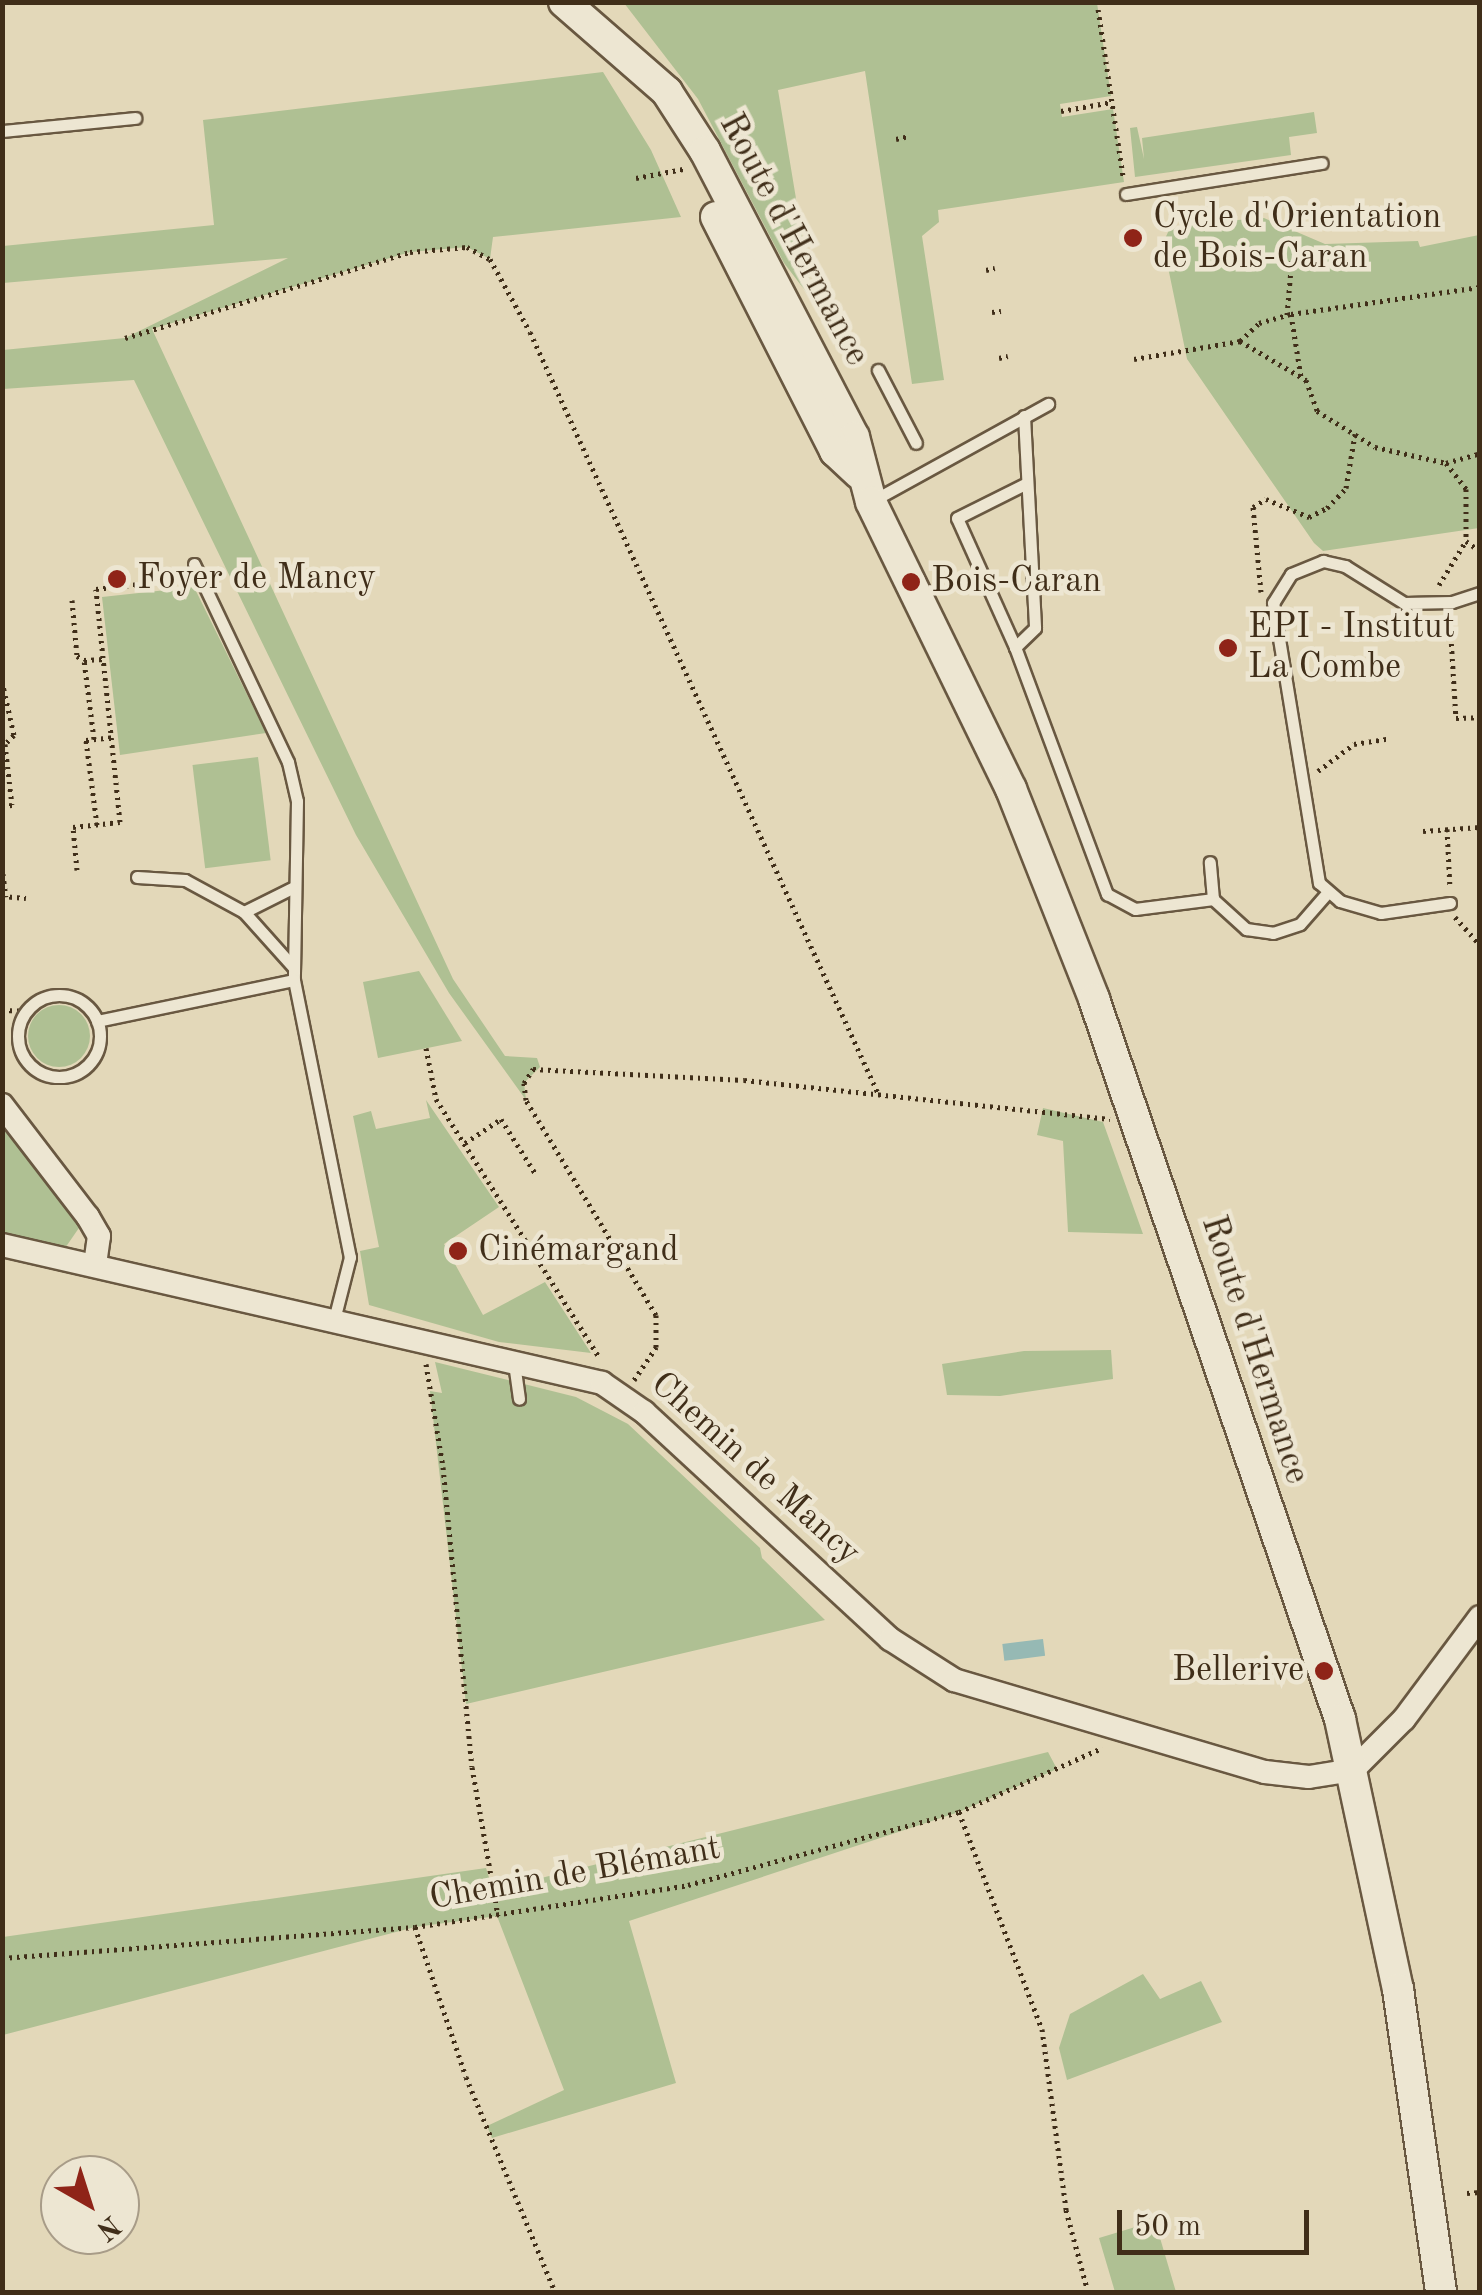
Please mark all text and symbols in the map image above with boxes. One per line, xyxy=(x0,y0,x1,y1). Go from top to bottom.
street label: Route d'Hermance xyxy=(709,107,877,373)
place label: Cycle d'Orientation de Bois-Caran xyxy=(1153,197,1441,279)
marker: Cycle d'Orientation de Bois-Caran xyxy=(1122,227,1144,249)
place label: Foyer de Mancy xyxy=(137,558,376,600)
place label: Bois-Caran xyxy=(931,561,1101,603)
marker: Foyer de Mancy xyxy=(106,568,128,590)
marker: Bois-Caran xyxy=(900,571,922,593)
place label: EPI - Institut La Combe xyxy=(1248,607,1455,689)
marker: EPI - Institut La Combe xyxy=(1217,637,1239,659)
street label: Route d'Hermance xyxy=(1191,1211,1317,1489)
place label: Cinémargand xyxy=(478,1230,679,1272)
marker: Cinémargand xyxy=(447,1240,469,1262)
street label: Chemin de Mancy xyxy=(641,1364,869,1574)
place label: Bellerive xyxy=(1172,1650,1304,1692)
marker: Bellerive xyxy=(1313,1660,1335,1682)
street label: Chemin de Blémant xyxy=(426,1828,724,1920)
north arrow xyxy=(40,2155,140,2255)
scale bar xyxy=(1122,2190,1314,2252)
text: N xyxy=(90,2209,125,2244)
text: 50 m xyxy=(1134,2212,1201,2242)

